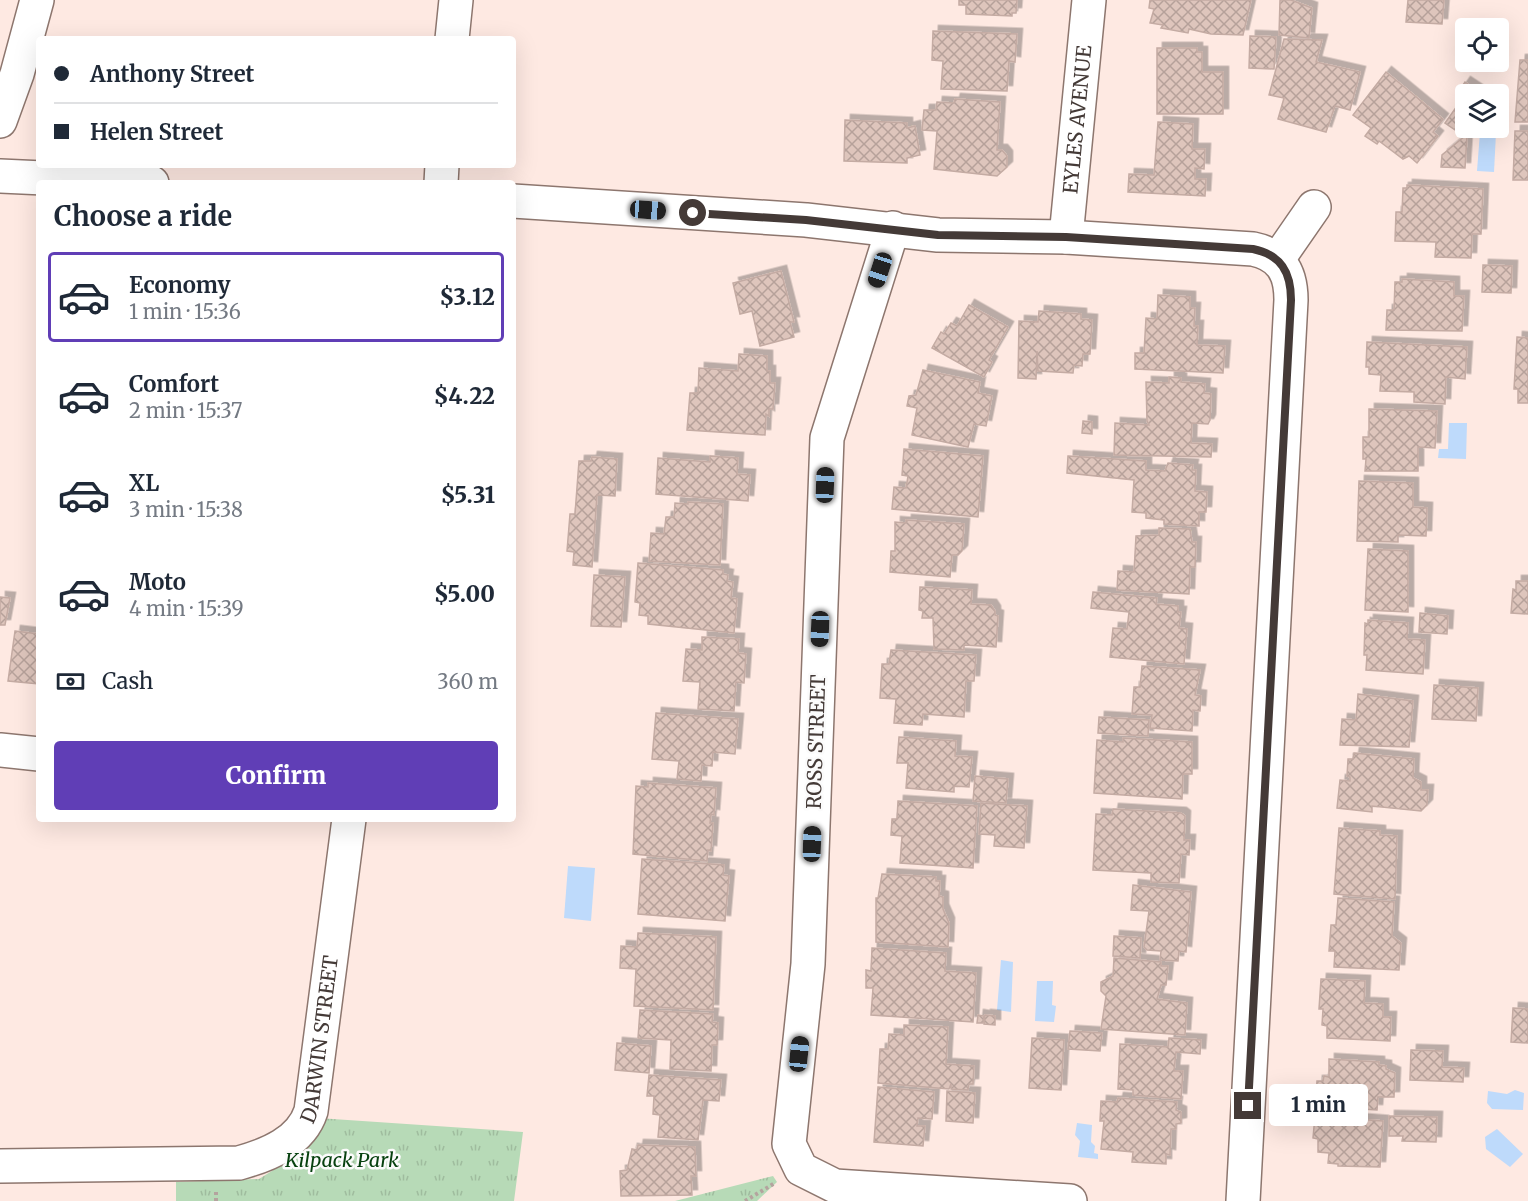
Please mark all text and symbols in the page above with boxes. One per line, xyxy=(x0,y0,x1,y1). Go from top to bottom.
map controls xyxy=(1455,18,1509,138)
button: locate xyxy=(1455,18,1509,72)
street label: EYLES AVENUE xyxy=(1057,44,1097,195)
text: Anthony Street xyxy=(90,60,254,88)
button: layers xyxy=(1455,84,1509,138)
text: Helen Street xyxy=(90,118,223,146)
text: Choose a ride xyxy=(54,199,232,233)
route start xyxy=(679,199,706,226)
car xyxy=(629,200,667,220)
car xyxy=(866,250,894,290)
icon: car xyxy=(57,270,111,324)
text: Economy xyxy=(129,271,230,299)
text: $3.12 xyxy=(440,283,495,311)
text: 1 min · 15:36 xyxy=(129,299,241,324)
icon: car xyxy=(57,369,111,423)
text: Comfort xyxy=(129,370,219,398)
text: $4.22 xyxy=(434,382,495,410)
text: 2 min · 15:37 xyxy=(129,398,242,423)
car xyxy=(815,467,835,503)
icon: car xyxy=(57,468,111,522)
text: XL xyxy=(129,469,159,497)
text: $5.31 xyxy=(441,481,495,509)
text: 3 min · 15:38 xyxy=(129,497,243,522)
icon: car xyxy=(57,567,111,621)
text: Moto xyxy=(129,568,186,596)
text: $5.00 xyxy=(434,580,495,608)
text: 4 min · 15:39 xyxy=(129,596,244,621)
car xyxy=(810,611,830,647)
icon: cash xyxy=(54,665,87,698)
text: Cash xyxy=(102,667,153,695)
text: 360 m xyxy=(437,669,498,694)
street label: ROSS STREET xyxy=(801,674,830,810)
button: Confirm xyxy=(54,741,498,810)
car xyxy=(802,826,822,862)
street label: DARWIN STREET xyxy=(295,954,343,1127)
car xyxy=(788,1035,810,1073)
callout: 1 min xyxy=(1269,1085,1368,1127)
route end xyxy=(1234,1092,1261,1119)
text: 1 min xyxy=(1291,1092,1346,1117)
park label: Kilpack Park xyxy=(284,1147,399,1172)

